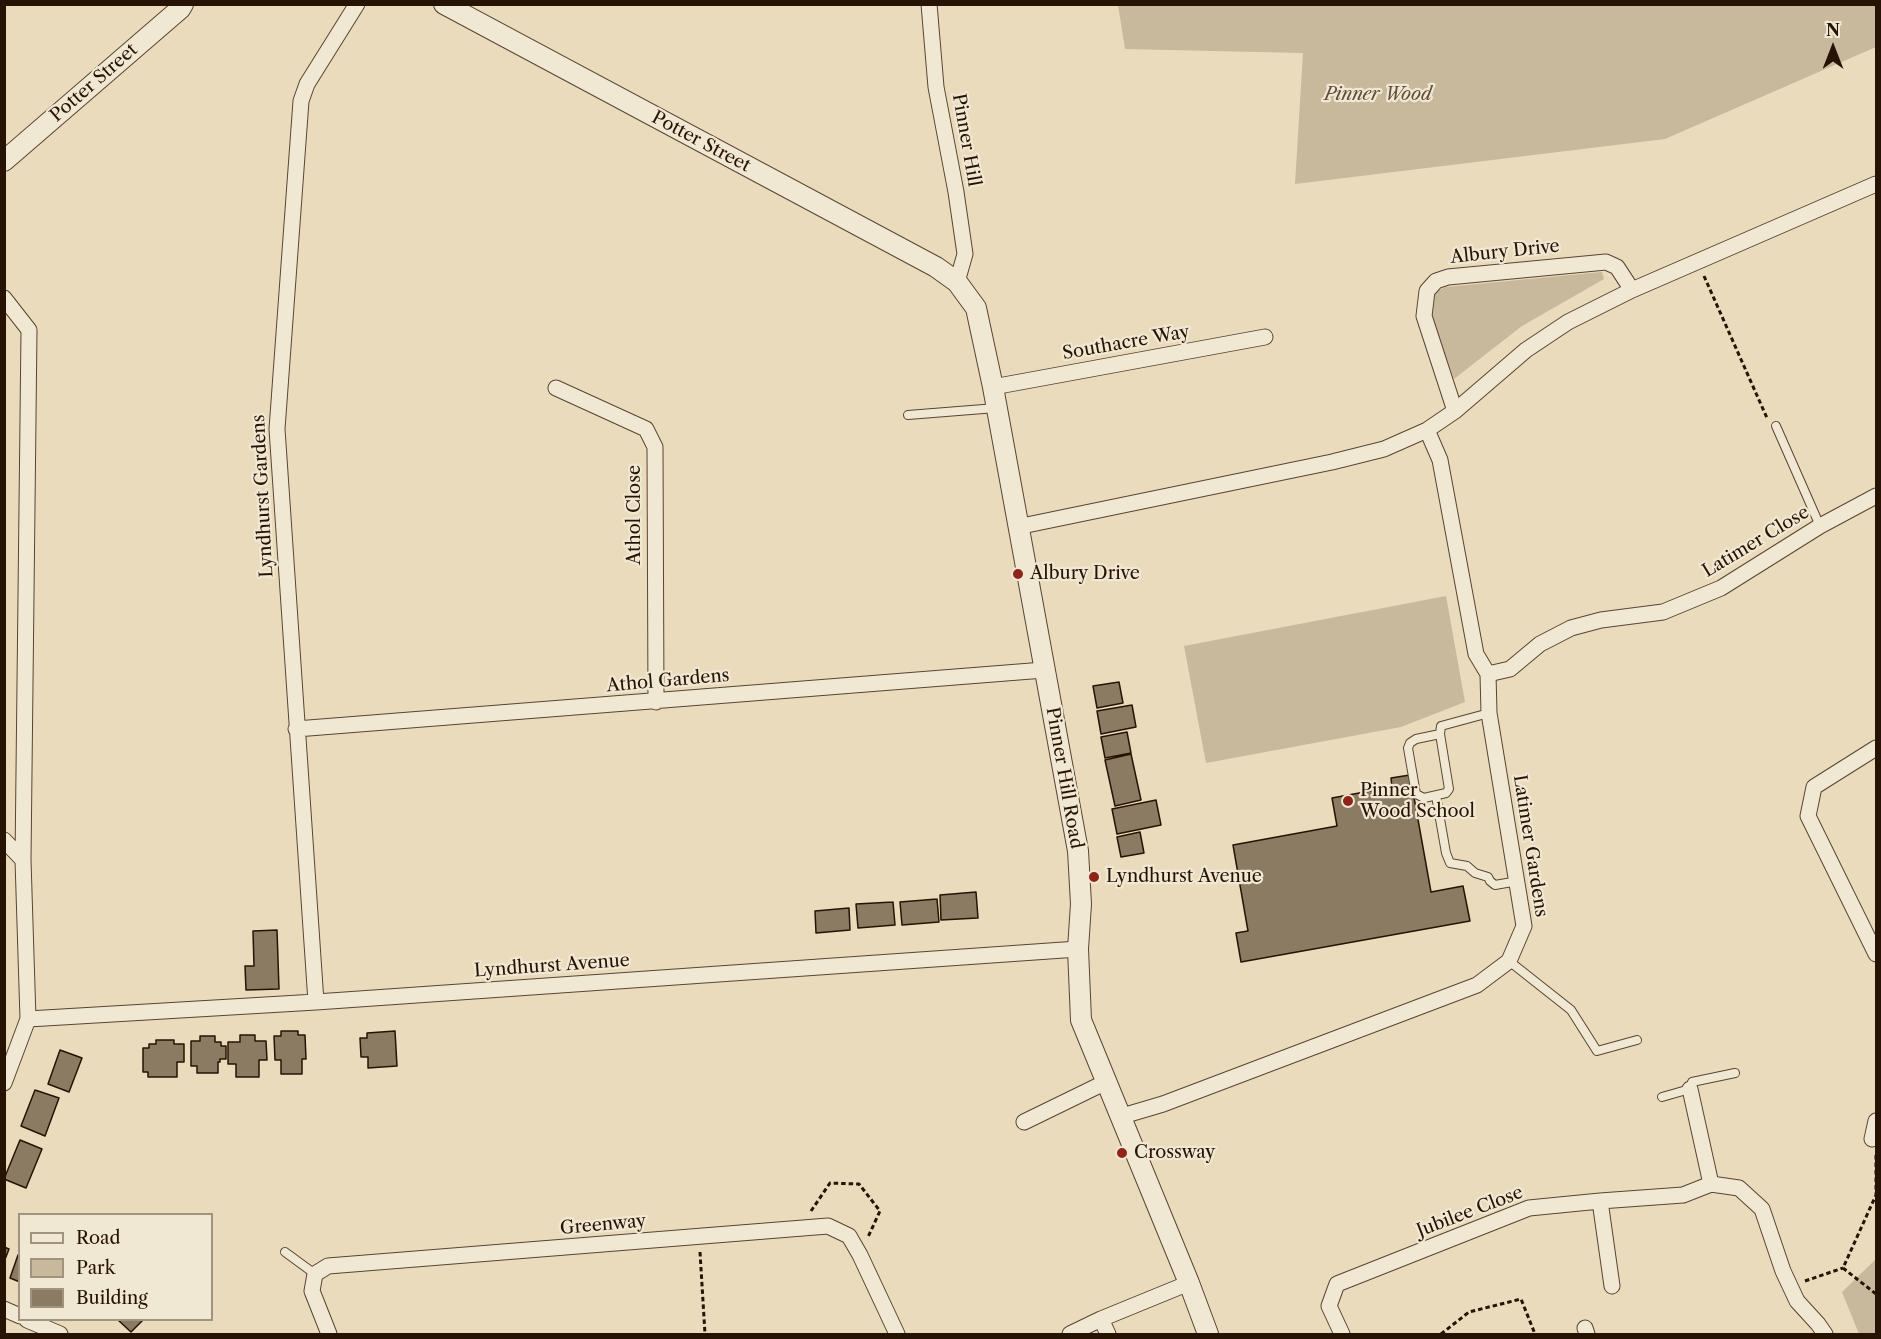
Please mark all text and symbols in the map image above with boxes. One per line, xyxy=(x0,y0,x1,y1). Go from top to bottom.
north arrow xyxy=(1803,18,1863,78)
text: N xyxy=(1826,20,1840,40)
street label: Potter Street xyxy=(46,39,142,127)
park label: Pinner Wood xyxy=(1324,84,1432,106)
street label: Pinner Hill xyxy=(947,92,985,188)
street label: Potter Street xyxy=(648,107,754,177)
street label: Albury Drive xyxy=(1449,236,1561,268)
street label: Southacre Way xyxy=(1061,321,1191,365)
street label: Lyndhurst Gardens xyxy=(248,414,278,578)
street label: Athol Close xyxy=(624,465,646,565)
street label: Latimer Close xyxy=(1699,502,1813,582)
place label: Albury Drive xyxy=(1030,563,1140,585)
marker: Albury Drive xyxy=(1011,567,1025,581)
street label: Athol Gardens xyxy=(606,665,730,697)
street label: Pinner Hill Road xyxy=(1041,706,1087,850)
street label: Latimer Gardens xyxy=(1508,773,1552,919)
place label: Pinner Wood School xyxy=(1360,780,1475,822)
marker: Pinner Wood School xyxy=(1341,794,1355,808)
place label: Lyndhurst Avenue xyxy=(1106,866,1262,888)
marker: Lyndhurst Avenue xyxy=(1087,870,1101,884)
street label: Lyndhurst Avenue xyxy=(473,950,631,982)
place label: Crossway xyxy=(1134,1142,1215,1164)
marker: Crossway xyxy=(1115,1146,1129,1160)
street label: Jubilee Close xyxy=(1414,1182,1526,1242)
street label: Greenway xyxy=(559,1210,647,1240)
legend xyxy=(18,1213,213,1321)
text: Road xyxy=(76,1227,121,1249)
text: Park xyxy=(76,1257,115,1279)
text: Building xyxy=(76,1287,148,1309)

